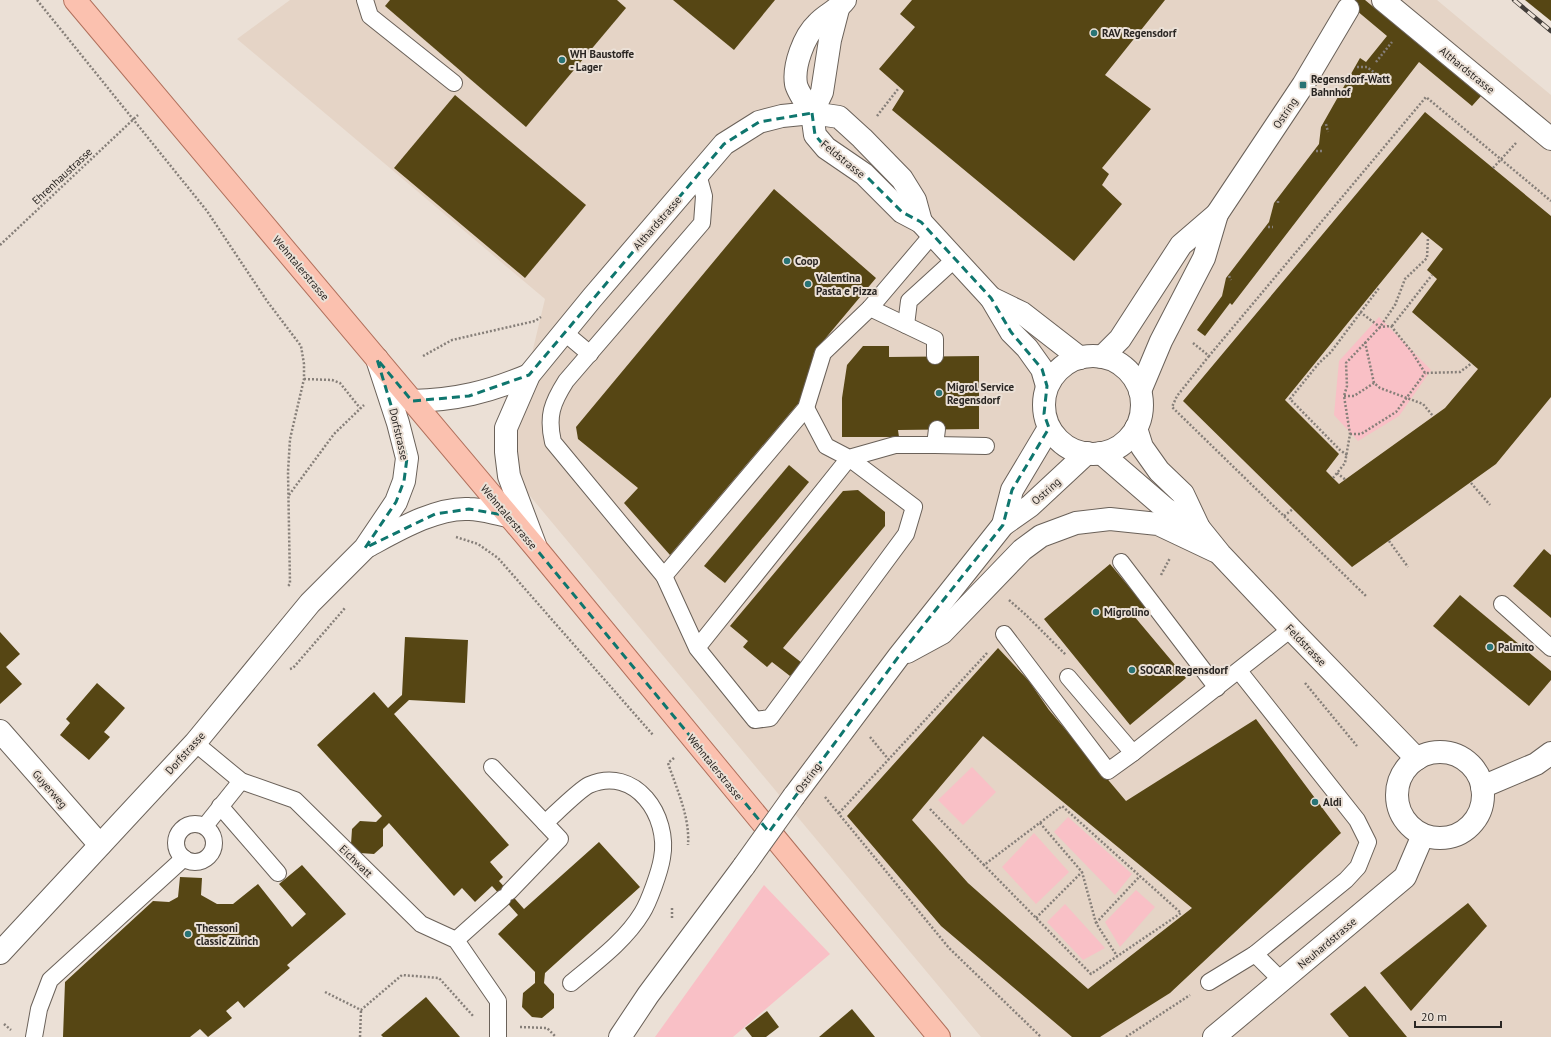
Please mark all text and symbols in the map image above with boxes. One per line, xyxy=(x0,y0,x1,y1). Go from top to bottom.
place label: RAV Regensdorf xyxy=(1102,26,1178,40)
marker: RAV Regensdorf xyxy=(1089,28,1099,38)
street label: Althardstrasse xyxy=(1437,44,1498,97)
place label: WH Baustoffe - Lager xyxy=(570,47,635,74)
marker: WH Baustoffe - Lager xyxy=(557,55,567,65)
place label: Regensdorf-Watt Bahnhof xyxy=(1311,72,1390,99)
marker: Regensdorf-Watt Bahnhof xyxy=(1298,80,1308,90)
street label: Ostring xyxy=(1270,95,1300,131)
street label: Feldstrasse xyxy=(818,137,868,181)
street label: Ehrenhaustrasse xyxy=(29,144,95,207)
street label: Althardstrasse xyxy=(630,193,684,253)
street label: Wehntalerstrasse xyxy=(270,233,332,304)
place label: Coop xyxy=(795,254,819,268)
marker: Coop xyxy=(782,256,792,266)
place label: Valentina Pasta e Pizza xyxy=(815,271,877,298)
marker: Valentina Pasta e Pizza xyxy=(803,279,813,289)
place label: Migrol Service Regensdorf xyxy=(947,380,1015,407)
marker: Migrol Service Regensdorf xyxy=(934,388,944,398)
street label: Dorfstrasse xyxy=(386,407,412,462)
street label: Ostring xyxy=(1028,474,1064,508)
street label: Wehntalerstrasse xyxy=(478,482,540,553)
place label: Migrolino xyxy=(1104,605,1150,619)
marker: Migrolino xyxy=(1091,607,1101,617)
street label: Feldstrasse xyxy=(1283,621,1330,669)
place label: Palmito xyxy=(1498,640,1534,654)
marker: Palmito xyxy=(1485,642,1495,652)
place label: SOCAR Regensdorf xyxy=(1140,663,1229,677)
marker: SOCAR Regensdorf xyxy=(1127,665,1137,675)
street label: Dorfstrasse xyxy=(162,728,208,777)
street label: Wehntalerstrasse xyxy=(684,731,746,803)
street label: Ostring xyxy=(792,760,824,796)
street label: Guyerweg xyxy=(30,767,71,811)
place label: Aldi xyxy=(1323,795,1342,809)
marker: Aldi xyxy=(1310,797,1320,807)
street label: Eichwatt xyxy=(336,842,376,880)
street label: Neuhardstrasse xyxy=(1295,914,1360,972)
place label: Thessoni classic Zürich xyxy=(196,921,258,948)
marker: Thessoni classic Zürich xyxy=(183,929,193,939)
scale bar xyxy=(1415,1003,1501,1029)
text: 20 m xyxy=(1421,1009,1447,1024)

